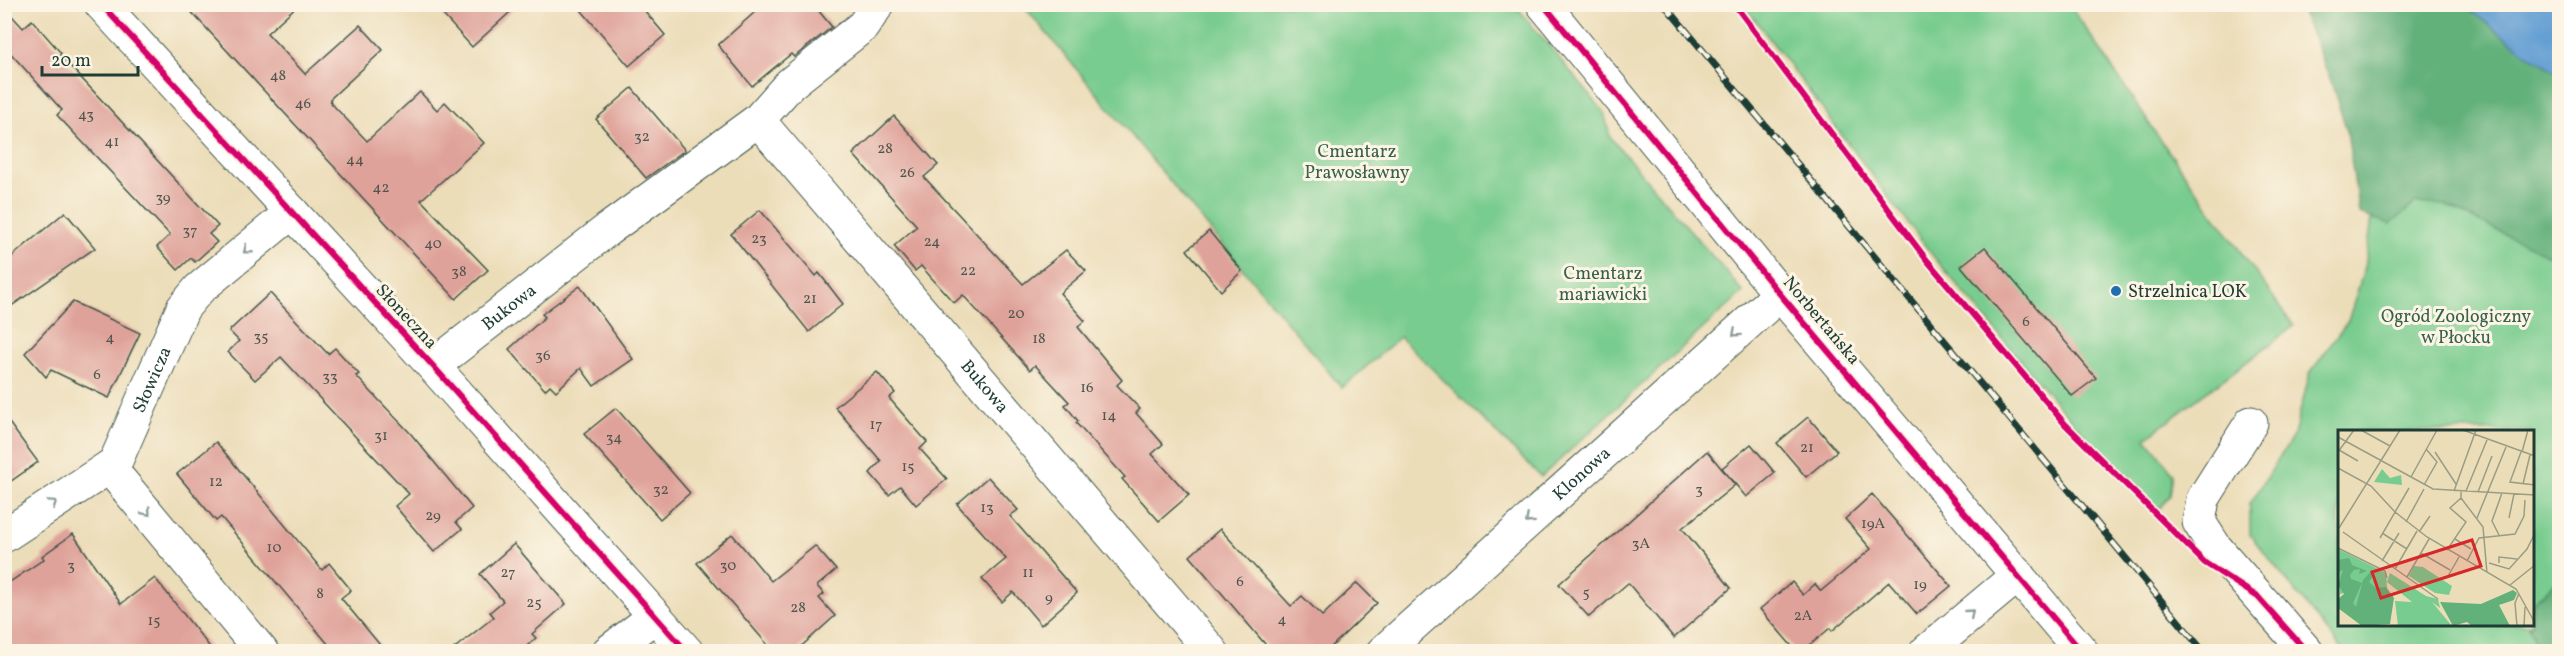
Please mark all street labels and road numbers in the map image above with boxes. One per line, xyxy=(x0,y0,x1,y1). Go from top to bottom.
street label: Norbertańska xyxy=(1776,271,1865,371)
street label: Słoneczna xyxy=(369,279,443,355)
street label: Bukowa xyxy=(477,279,542,337)
street label: Słowicza xyxy=(127,343,179,417)
street label: Bukowa xyxy=(954,355,1014,419)
street label: Klonowa xyxy=(1548,441,1617,507)

